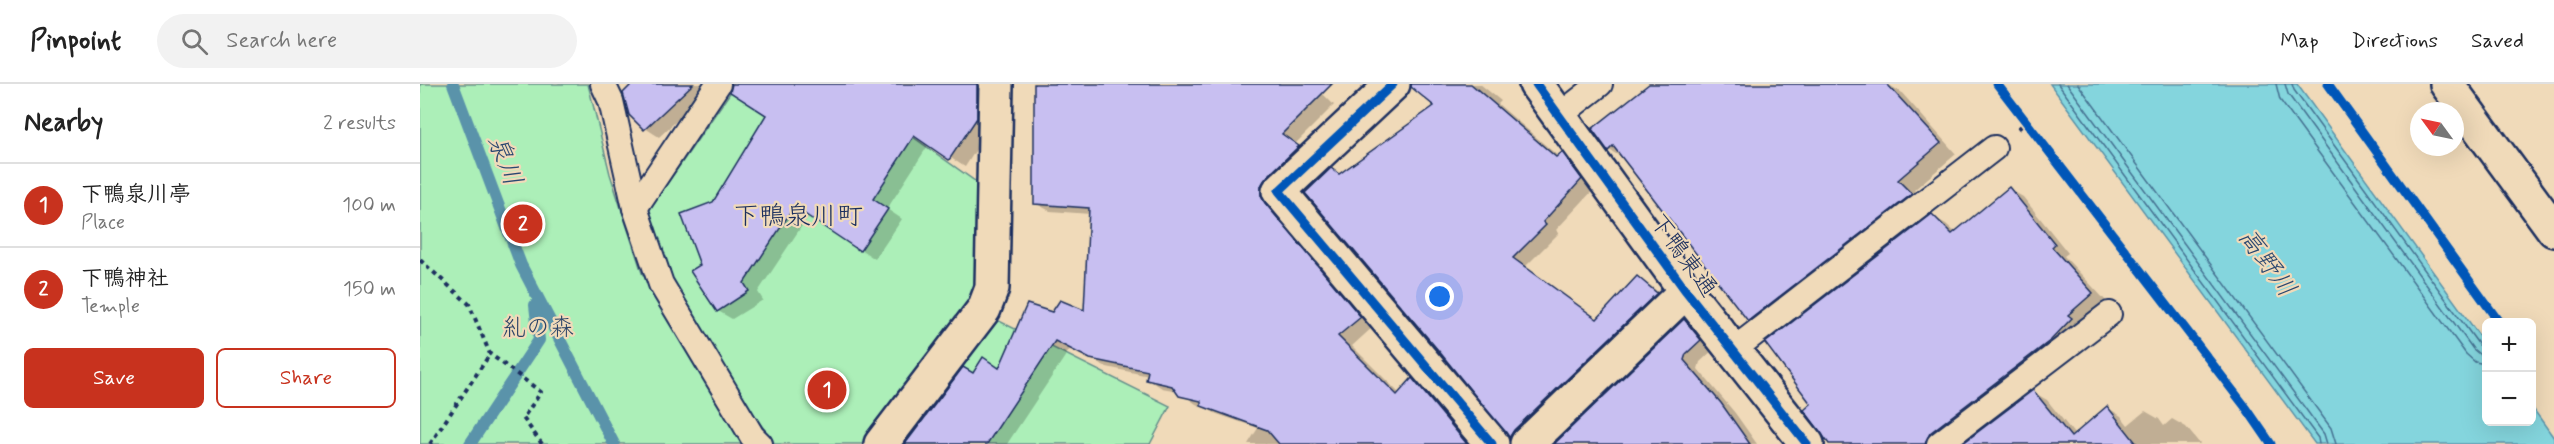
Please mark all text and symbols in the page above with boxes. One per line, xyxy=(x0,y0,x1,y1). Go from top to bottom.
search box xyxy=(157,14,577,68)
text: Pinpoint xyxy=(30,23,121,60)
icon: search xyxy=(178,25,211,58)
text: Search here xyxy=(226,27,337,55)
text: Map xyxy=(2280,27,2319,55)
text: Directions xyxy=(2352,27,2438,55)
text: Saved xyxy=(2471,27,2524,55)
north arrow xyxy=(2410,102,2464,156)
text: Nearby xyxy=(24,106,103,140)
text: 2 results xyxy=(323,110,396,137)
water label: 泉川 xyxy=(479,130,529,191)
text: 下鴨泉川亭 xyxy=(81,181,191,209)
text: 1 xyxy=(39,192,48,219)
text: 100 m xyxy=(342,192,396,219)
district label: 下鴨泉川町 xyxy=(733,200,863,234)
pin: 2 xyxy=(504,202,542,246)
street label: 下鴨東通 xyxy=(1642,208,1724,304)
text: Place xyxy=(81,209,125,236)
water label: 高野川 xyxy=(2230,222,2303,305)
text: 下鴨神社 xyxy=(81,265,169,293)
text: 2 xyxy=(39,276,48,303)
text: 150 m xyxy=(343,276,396,303)
your location xyxy=(1425,282,1454,311)
text: Temple xyxy=(81,293,140,320)
park label: 糺の森 xyxy=(502,313,574,344)
map controls xyxy=(2482,318,2536,426)
button: + xyxy=(2482,318,2536,372)
button: Save xyxy=(24,348,204,408)
button: Share xyxy=(216,348,396,408)
pin: 1 xyxy=(808,368,846,412)
button: − xyxy=(2482,372,2536,426)

